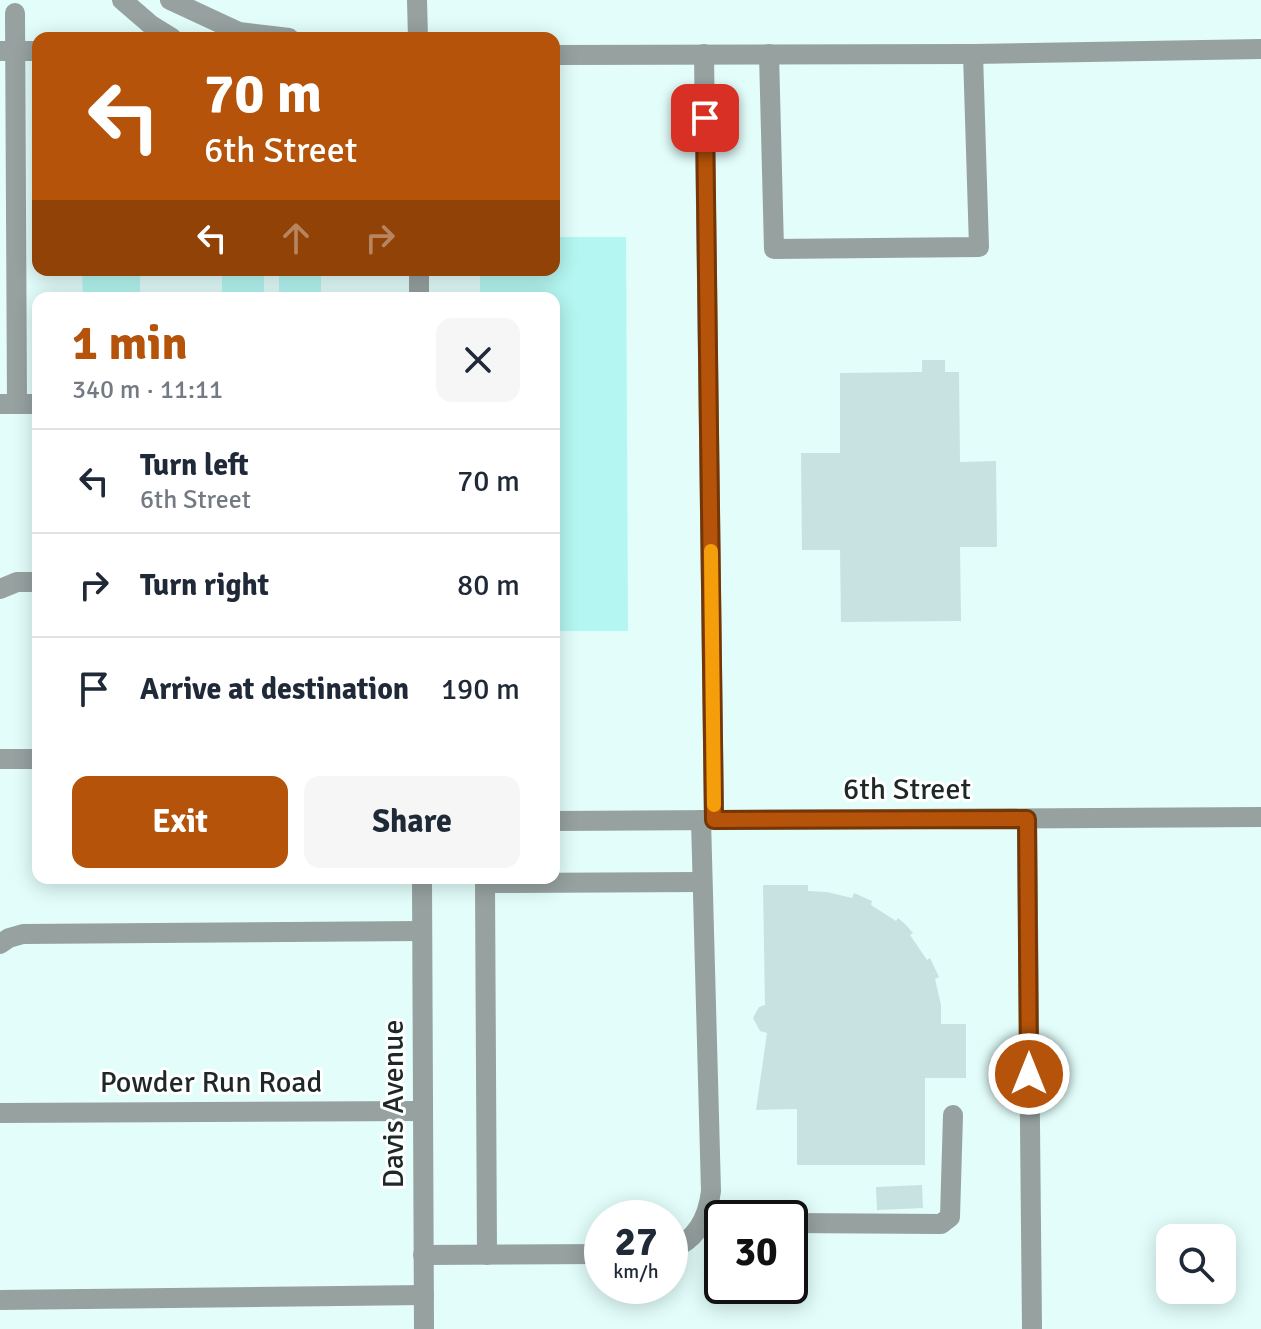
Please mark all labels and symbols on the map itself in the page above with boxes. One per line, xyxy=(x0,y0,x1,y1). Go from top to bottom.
pin xyxy=(671,84,739,152)
street label: 6th Street xyxy=(843,771,971,808)
street label: Davis Avenue xyxy=(375,1020,412,1188)
position arrow xyxy=(987,1032,1071,1116)
street label: Powder Run Road xyxy=(100,1064,322,1101)
speed limit sign: 30 xyxy=(704,1200,808,1304)

